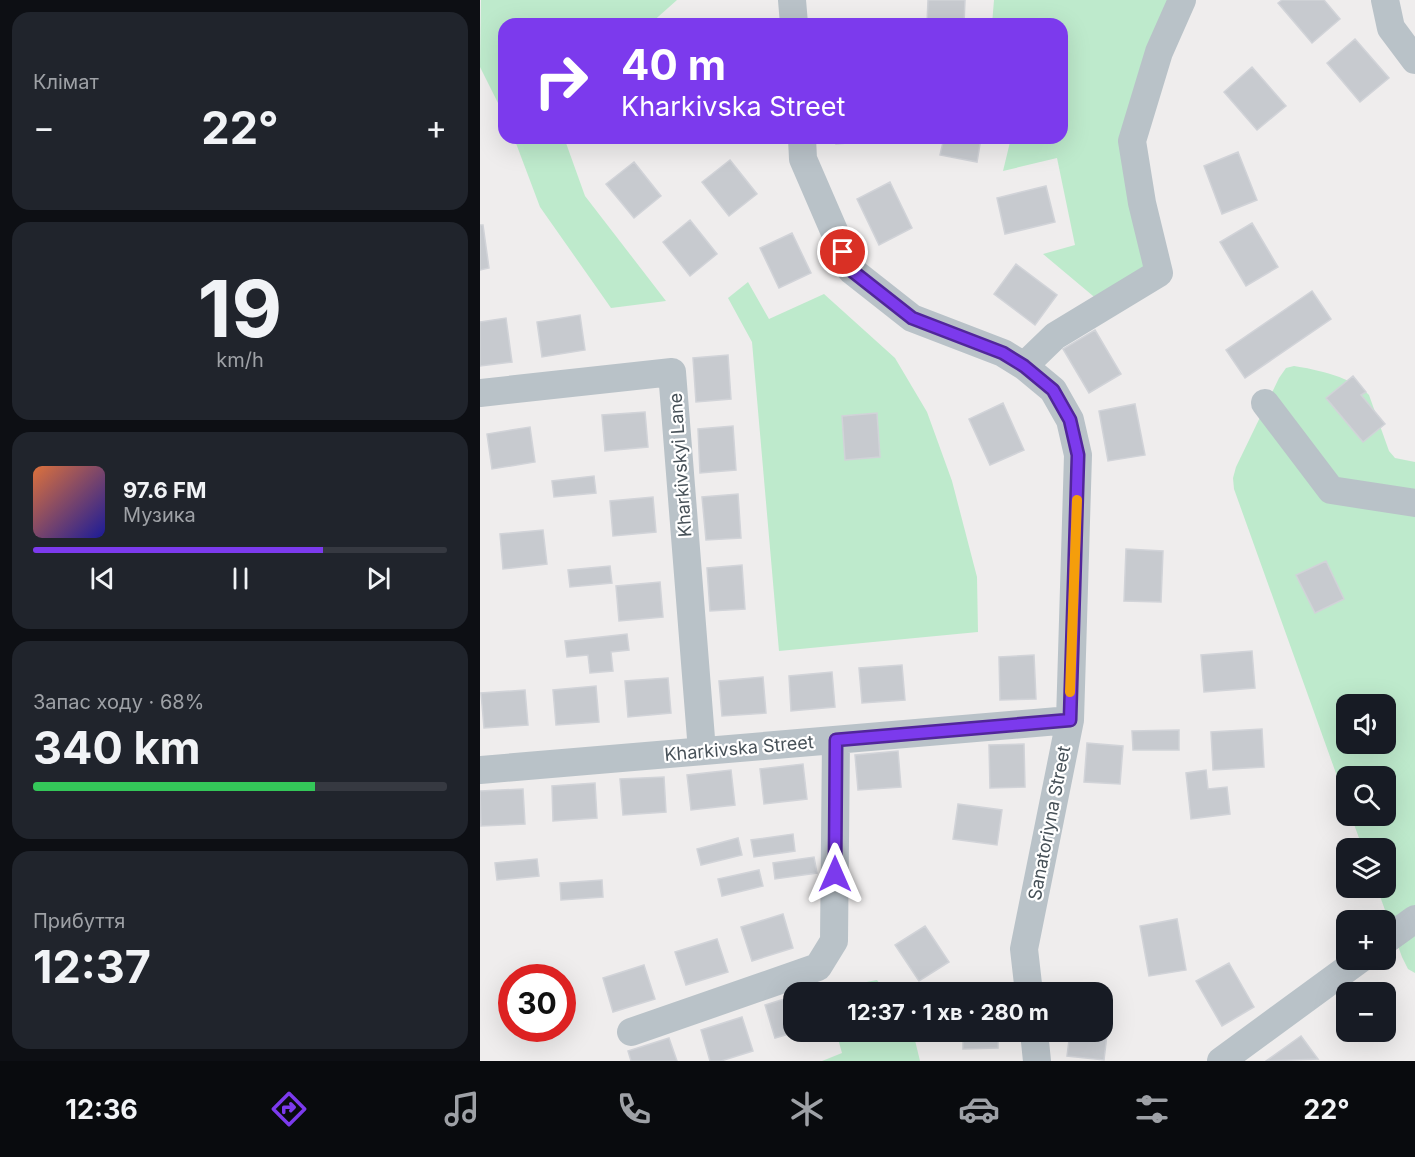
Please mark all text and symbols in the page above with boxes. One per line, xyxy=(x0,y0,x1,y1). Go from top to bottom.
text: 40 m xyxy=(621,39,726,90)
icon: right xyxy=(522,42,600,120)
text: Клімат xyxy=(33,70,99,94)
text: Kharkivska Street xyxy=(621,90,845,123)
text: 22° xyxy=(201,100,279,155)
text: − xyxy=(33,107,55,147)
text: + xyxy=(425,107,447,147)
pin xyxy=(817,226,868,277)
icon: arrive xyxy=(826,235,859,268)
text: 19 xyxy=(198,261,282,356)
text: km/h xyxy=(216,348,264,372)
street label: Kharkivskyi Lane xyxy=(664,392,696,538)
text: 97.6 FM xyxy=(123,477,207,503)
text: Музика xyxy=(123,503,196,527)
icon: previous xyxy=(86,562,119,595)
icon: pause xyxy=(224,562,257,595)
icon: next xyxy=(362,562,395,595)
text: Запас ходу · 68% xyxy=(33,690,204,714)
map controls xyxy=(1336,694,1396,1042)
button: sound xyxy=(1336,694,1396,754)
text: 340 km xyxy=(33,720,201,775)
street label: Kharkivska Street xyxy=(664,731,815,765)
street label: Sanatoriyna Street xyxy=(1024,744,1074,902)
button: search xyxy=(1336,766,1396,826)
button: layers xyxy=(1336,838,1396,898)
position arrow xyxy=(803,842,867,906)
text: Прибуття xyxy=(33,909,125,933)
button: + xyxy=(1336,910,1396,970)
text: 12:37 xyxy=(33,939,151,994)
speed limit sign: 30 xyxy=(498,964,576,1042)
button: − xyxy=(1336,982,1396,1042)
text: 12:37 · 1 хв · 280 m xyxy=(847,999,1049,1025)
icon: directions xyxy=(268,1088,310,1130)
icon: music xyxy=(441,1088,483,1130)
icon: phone xyxy=(613,1088,655,1130)
icon: climate xyxy=(786,1088,828,1130)
icon: car xyxy=(958,1088,1000,1130)
icon: filters xyxy=(1131,1088,1173,1130)
text: 12:36 xyxy=(65,1093,138,1126)
text: 22° xyxy=(1303,1093,1350,1126)

